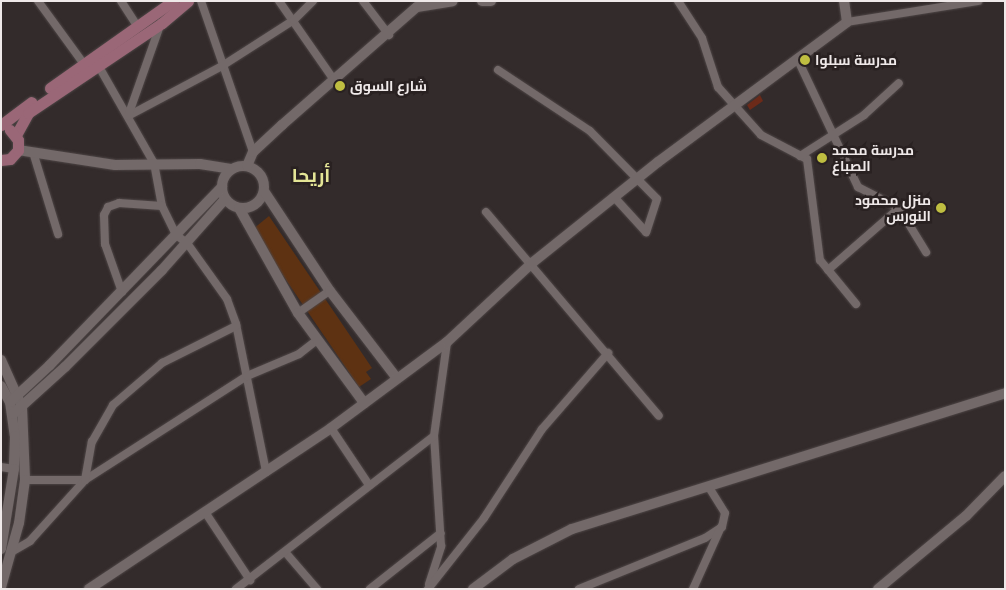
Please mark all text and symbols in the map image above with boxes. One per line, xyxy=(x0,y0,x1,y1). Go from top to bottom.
place label: مدرسة سبلوا xyxy=(815,52,897,68)
marker: مدرسة سبلوا xyxy=(799,54,811,66)
place label: شارع السوق xyxy=(350,78,427,94)
marker: شارع السوق xyxy=(334,80,346,92)
place label: مدرسة محمد الصباغ xyxy=(832,142,914,174)
marker: مدرسة محمد الصباغ xyxy=(816,152,828,164)
district label: أريحا xyxy=(292,165,330,187)
place label: منزل محمود النورس xyxy=(855,192,931,224)
marker: منزل محمود النورس xyxy=(935,202,947,214)

